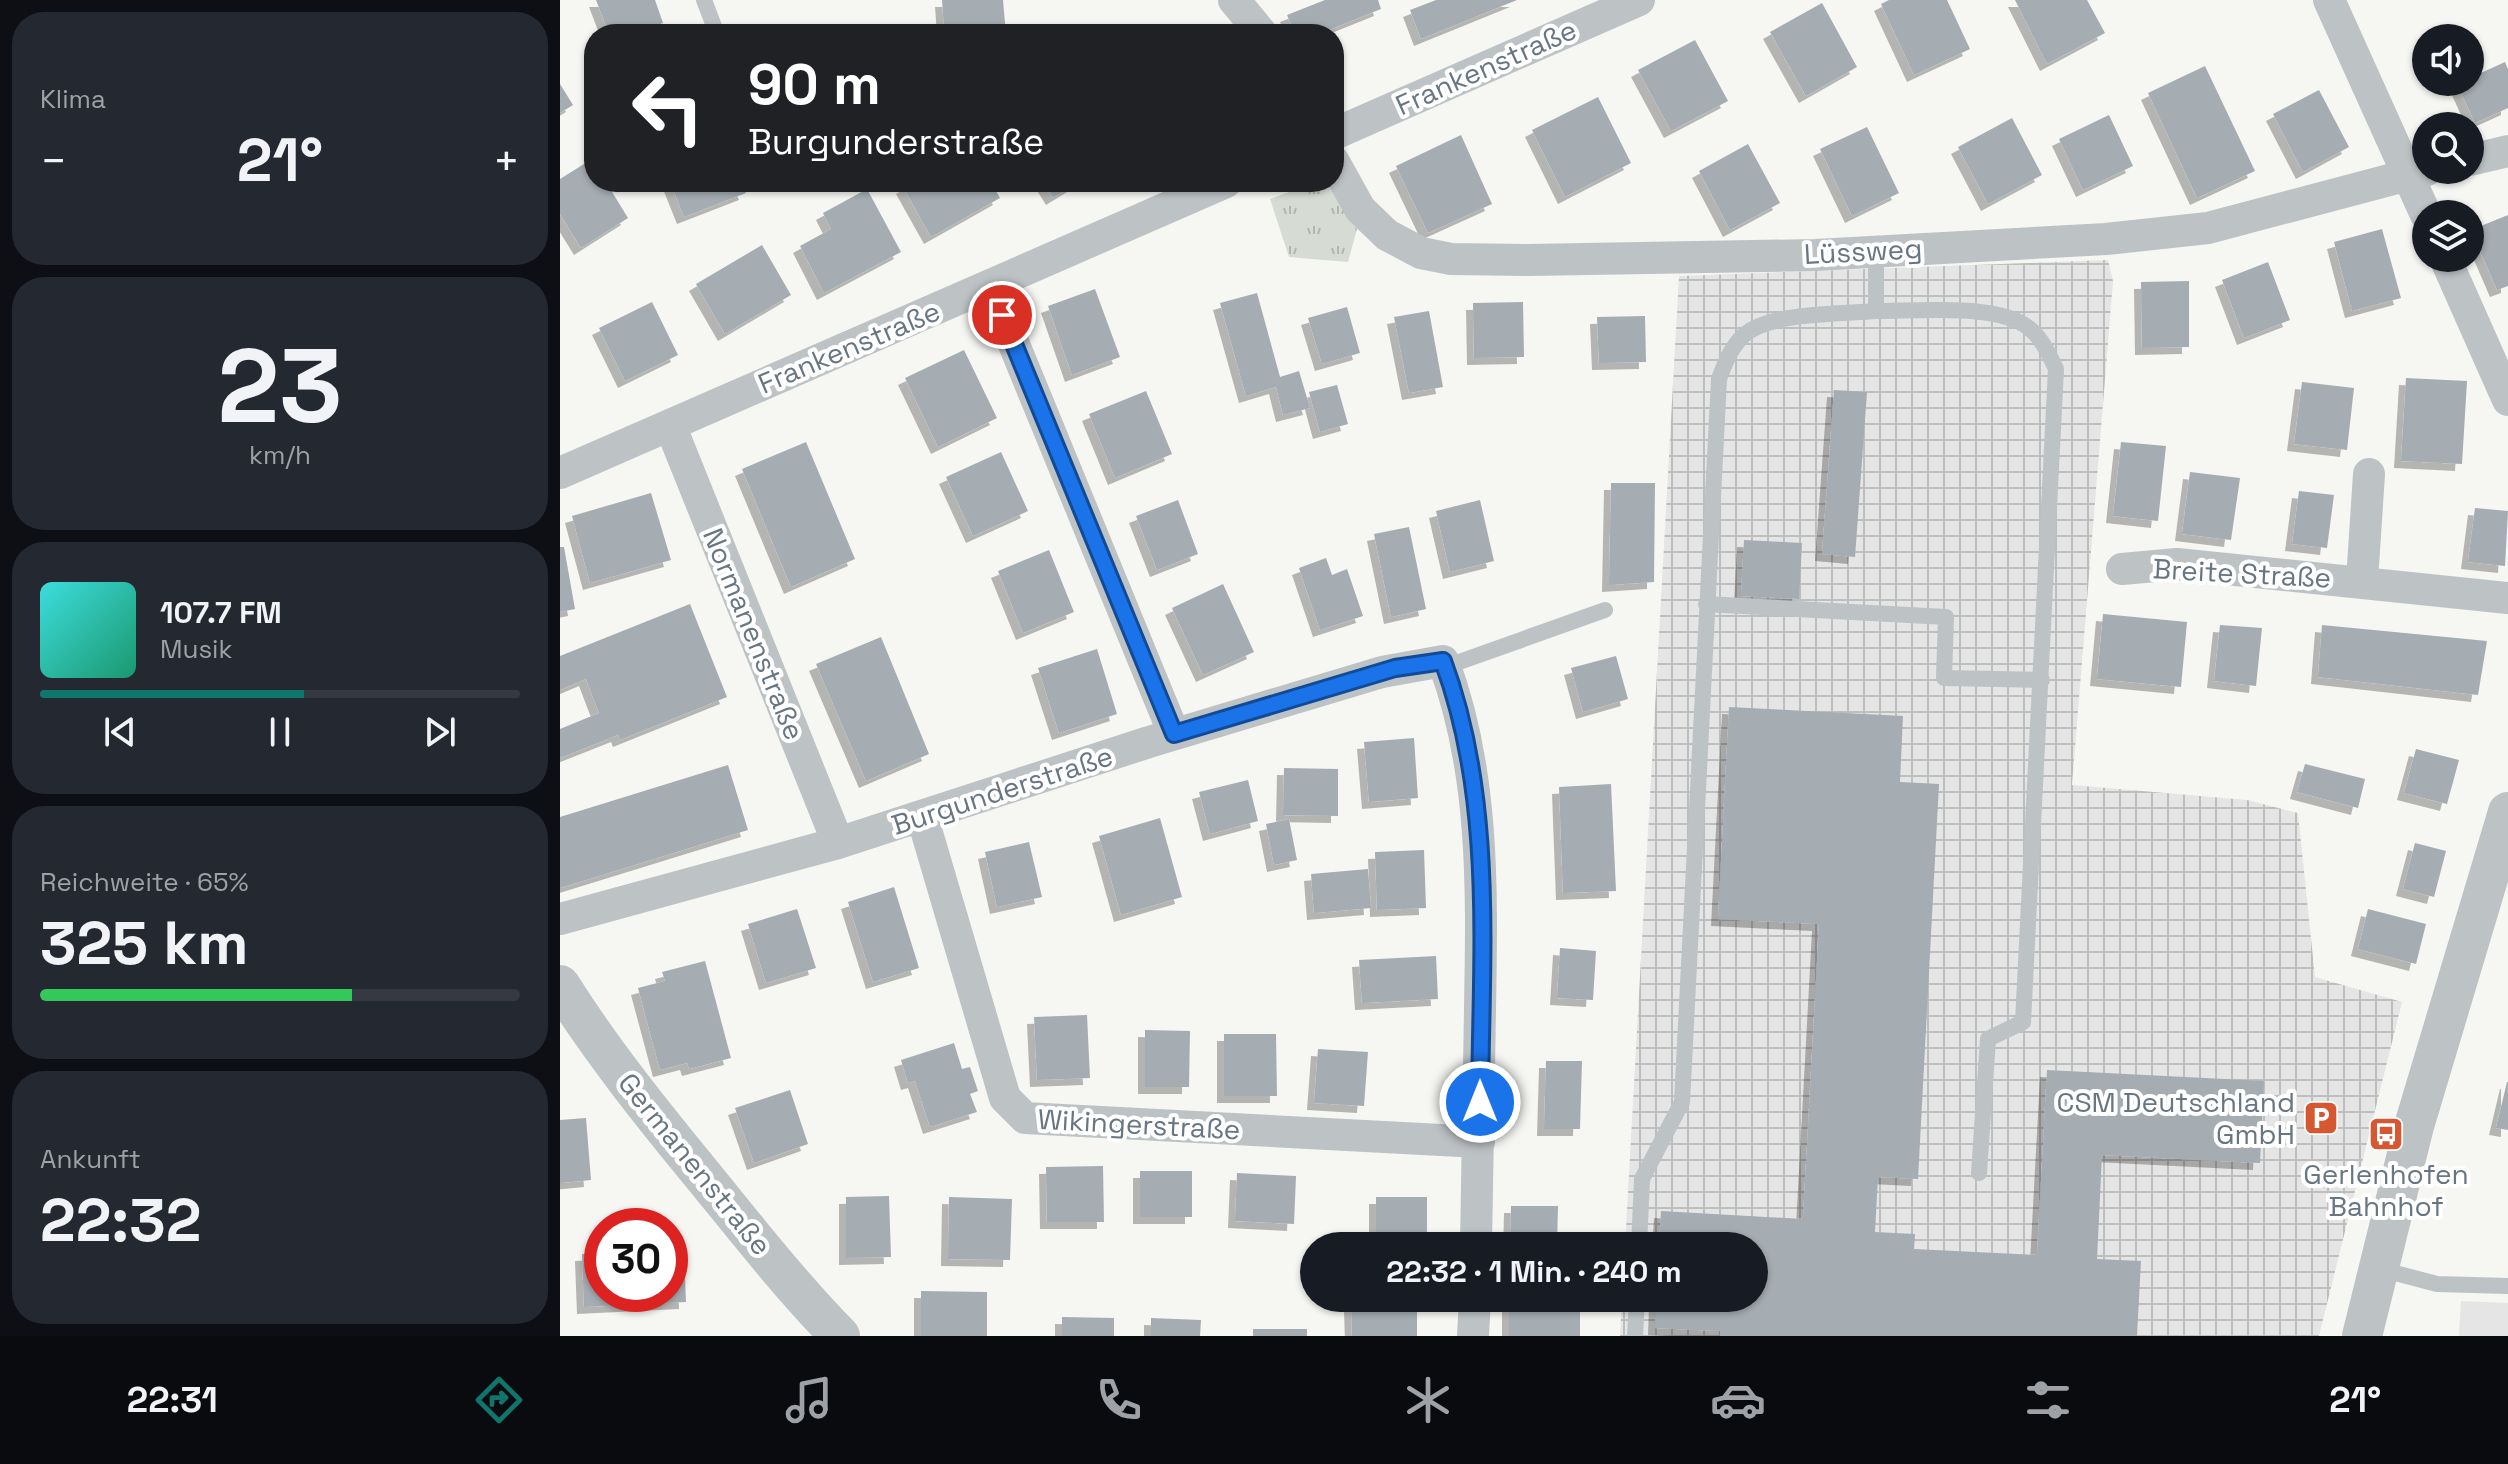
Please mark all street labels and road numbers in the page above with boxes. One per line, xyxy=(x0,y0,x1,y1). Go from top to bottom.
street label: Frankenstraße xyxy=(1390,11,1582,123)
street label: Lüssweg xyxy=(1803,230,1923,272)
street label: Frankenstraße xyxy=(753,292,945,402)
street label: Normanenstraße xyxy=(695,523,813,745)
street label: Breite Straße xyxy=(2152,550,2332,596)
street label: Burgunderstraße xyxy=(887,737,1117,843)
street label: Germanenstraße xyxy=(610,1065,780,1263)
street label: Wikingerstraße xyxy=(1037,1101,1241,1147)

